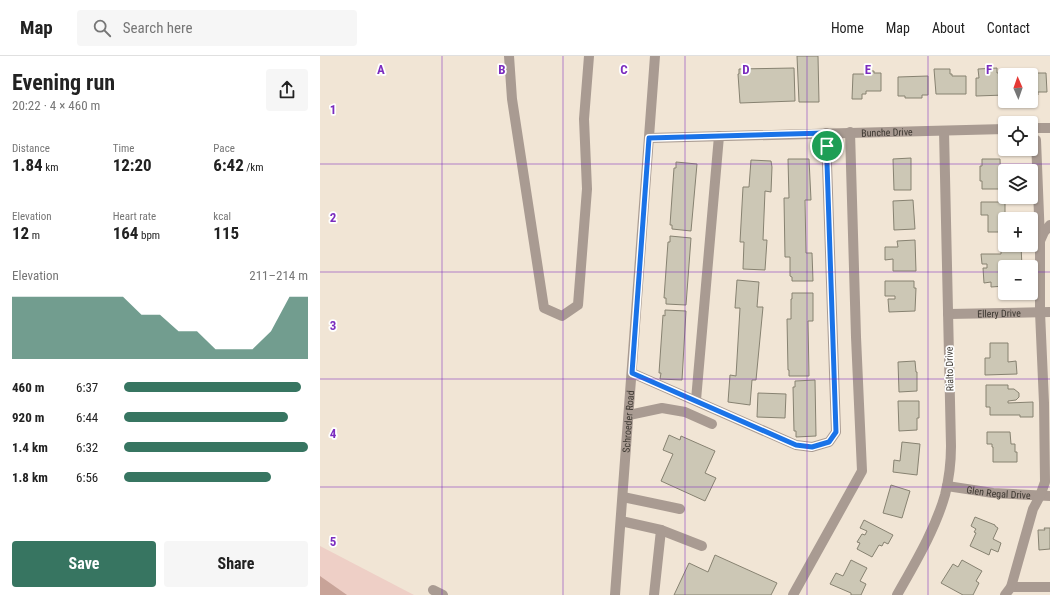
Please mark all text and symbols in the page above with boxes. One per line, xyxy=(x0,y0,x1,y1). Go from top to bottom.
search box xyxy=(77,10,357,46)
text: Map xyxy=(20,16,53,39)
icon: search xyxy=(91,17,113,39)
text: Search here xyxy=(123,19,193,37)
text: Home xyxy=(831,20,864,36)
text: Map xyxy=(886,20,910,36)
text: About xyxy=(932,20,965,36)
text: Contact xyxy=(987,20,1030,36)
text: A xyxy=(377,62,385,77)
text: B xyxy=(498,62,506,77)
text: C xyxy=(620,62,628,77)
text: D xyxy=(742,62,750,77)
text: E xyxy=(865,62,872,77)
text: F xyxy=(986,62,992,77)
north arrow xyxy=(998,68,1038,108)
map controls xyxy=(998,68,1038,300)
button: share xyxy=(266,69,308,111)
text: Evening run xyxy=(12,70,115,95)
text: 20:22 · 4 × 460 m xyxy=(12,98,100,113)
text: 1 xyxy=(330,102,336,117)
button: locate xyxy=(998,116,1038,156)
street label: Bunche Drive xyxy=(861,126,913,139)
pin xyxy=(810,129,844,163)
icon: arrive xyxy=(816,135,838,157)
text: Distance xyxy=(12,142,50,155)
text: Time xyxy=(113,142,134,155)
text: Pace xyxy=(213,142,235,155)
text: 1.84 xyxy=(12,155,43,175)
text: 12:20 xyxy=(113,155,152,175)
text: 6:42 xyxy=(213,155,244,175)
text: km xyxy=(43,161,58,174)
text: /km xyxy=(244,161,264,174)
button: layers xyxy=(998,164,1038,204)
text: Elevation xyxy=(12,210,52,223)
text: Heart rate xyxy=(113,210,156,223)
text: kcal xyxy=(213,210,231,223)
text: 2 xyxy=(330,210,337,225)
button: + xyxy=(998,212,1038,252)
text: 12 xyxy=(12,223,29,243)
text: 164 xyxy=(113,223,138,243)
text: 115 xyxy=(213,223,239,243)
text: m xyxy=(29,229,40,242)
text: bpm xyxy=(138,229,160,242)
button: − xyxy=(998,260,1038,300)
text: Elevation xyxy=(12,268,59,283)
text: 211–214 m xyxy=(249,268,308,283)
street label: Ellery Drive xyxy=(977,308,1021,319)
text: 3 xyxy=(330,318,336,333)
street label: Rialto Drive xyxy=(944,346,955,391)
text: 460 m xyxy=(12,380,44,395)
text: 6:37 xyxy=(76,380,98,395)
street label: Schroeder Road xyxy=(621,390,636,453)
text: 920 m xyxy=(12,410,44,425)
text: 6:44 xyxy=(76,410,98,425)
text: 4 xyxy=(330,426,337,441)
text: 1.4 km xyxy=(12,440,48,455)
text: 6:32 xyxy=(76,440,98,455)
text: 1.8 km xyxy=(12,470,48,485)
text: 6:56 xyxy=(76,470,98,485)
street label: Glen Regal Drive xyxy=(966,484,1031,501)
text: 5 xyxy=(330,534,337,549)
button: Save xyxy=(12,541,156,587)
button: Share xyxy=(164,541,308,587)

